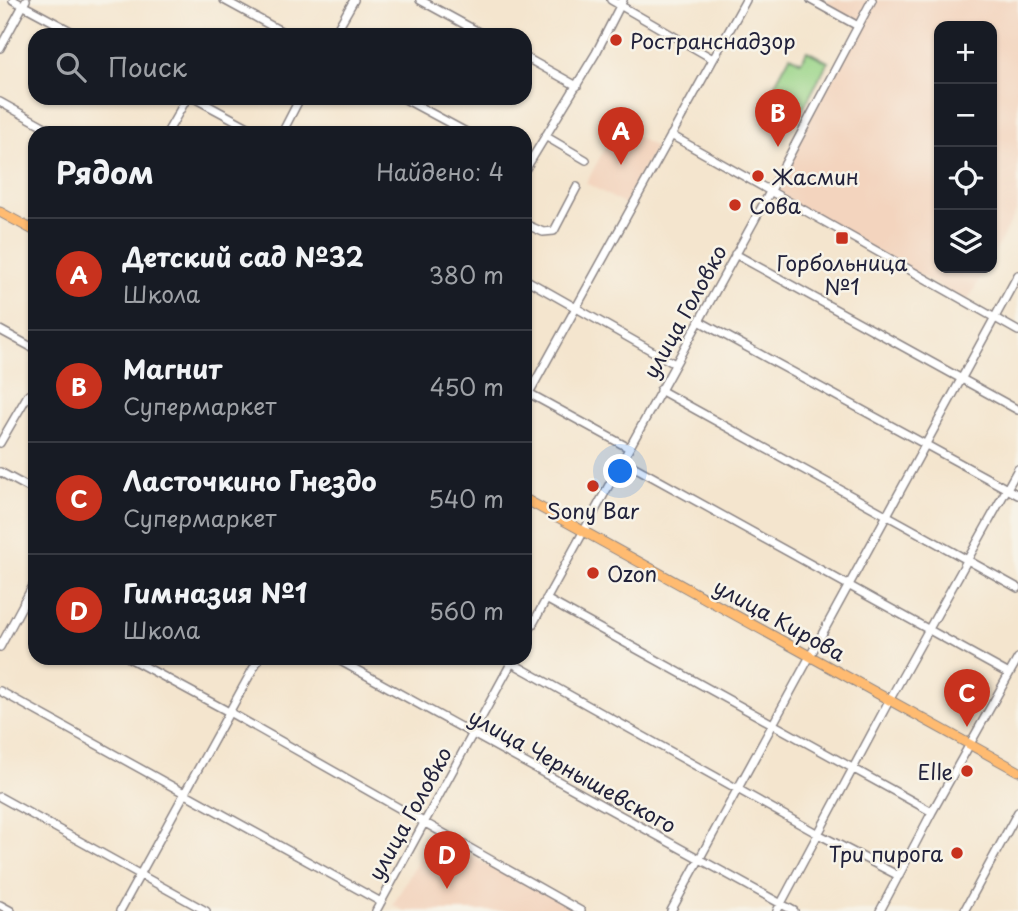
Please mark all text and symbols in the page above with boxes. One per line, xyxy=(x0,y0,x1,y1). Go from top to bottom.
map controls xyxy=(934,21,997,273)
button: + xyxy=(934,21,997,84)
place label: Ространснадзор xyxy=(630,24,796,56)
search box xyxy=(28,28,532,105)
marker: Ространснадзор xyxy=(608,32,624,48)
text: Поиск xyxy=(108,47,187,86)
icon: search xyxy=(52,48,90,86)
button: − xyxy=(934,84,997,147)
pin: B xyxy=(755,89,801,147)
pin: A xyxy=(598,107,644,165)
button: locate xyxy=(934,147,997,210)
text: Рядом xyxy=(56,149,154,194)
text: Найдено: 4 xyxy=(376,154,504,189)
place label: Жасмин xyxy=(771,160,859,192)
marker: Жасмин xyxy=(750,168,766,184)
place label: Сова xyxy=(749,189,801,221)
marker: Сова xyxy=(727,197,743,213)
button: layers xyxy=(934,210,997,273)
marker: Горбольница №1 xyxy=(834,230,850,246)
text: Детский сад №32 xyxy=(123,237,364,276)
street label: улица Головко xyxy=(634,238,734,384)
place label: Горбольница №1 xyxy=(777,246,908,302)
text: A xyxy=(70,257,88,292)
text: 380 m xyxy=(429,257,504,292)
text: Школа xyxy=(123,276,200,311)
text: Магнит xyxy=(123,349,222,388)
text: B xyxy=(71,369,87,404)
text: 450 m xyxy=(430,369,504,404)
text: Супермаркет xyxy=(123,388,277,423)
your location xyxy=(603,454,637,488)
text: Ласточкино Гнездо xyxy=(123,461,377,500)
marker: Sony Bar xyxy=(585,478,601,494)
text: C xyxy=(70,481,88,516)
text: 540 m xyxy=(428,481,504,516)
place label: Sony Bar xyxy=(547,494,640,526)
text: Супермаркет xyxy=(123,500,277,535)
place label: Ozon xyxy=(607,557,657,589)
marker: Ozon xyxy=(585,565,601,581)
street label: улица Кирова xyxy=(708,570,852,668)
text: Гимназия №1 xyxy=(123,573,307,612)
text: D xyxy=(70,593,88,628)
text: 560 m xyxy=(429,593,504,628)
text: Школа xyxy=(123,612,200,647)
pin: C xyxy=(944,669,990,727)
street label: улица Чернышевского xyxy=(463,700,683,840)
street label: улица Головко xyxy=(359,740,459,886)
place label: Elle xyxy=(918,755,953,787)
marker: Elle xyxy=(959,763,975,779)
pin: D xyxy=(424,831,470,889)
place label: Три пирога xyxy=(829,837,943,869)
marker: Три пирога xyxy=(949,845,965,861)

